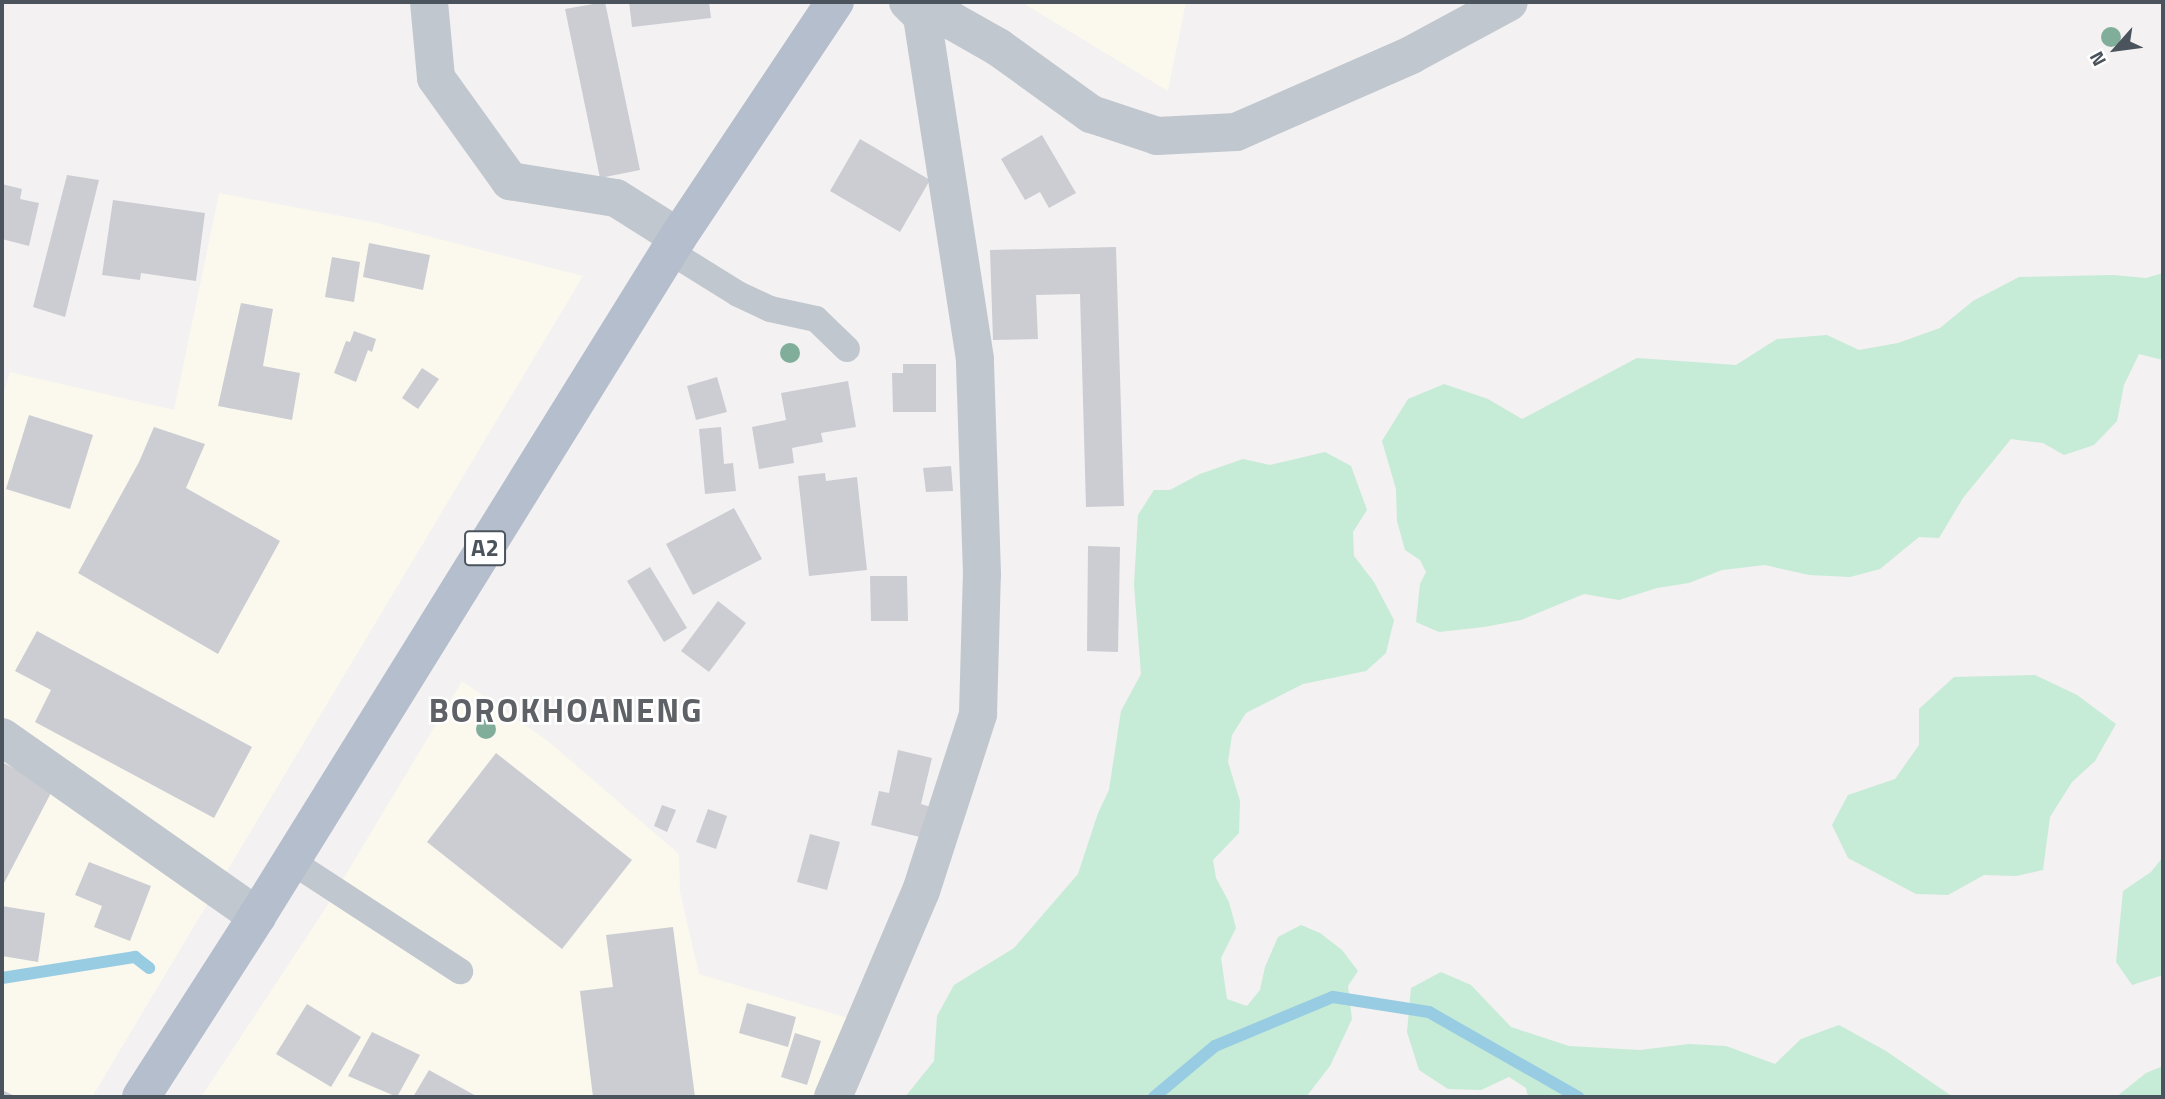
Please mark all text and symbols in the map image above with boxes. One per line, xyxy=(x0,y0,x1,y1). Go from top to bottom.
north arrow xyxy=(2081,14,2151,84)
text: N xyxy=(2081,46,2113,72)
road number: A2 xyxy=(464,528,506,568)
district label: BOROKHOANENG xyxy=(430,691,702,731)

